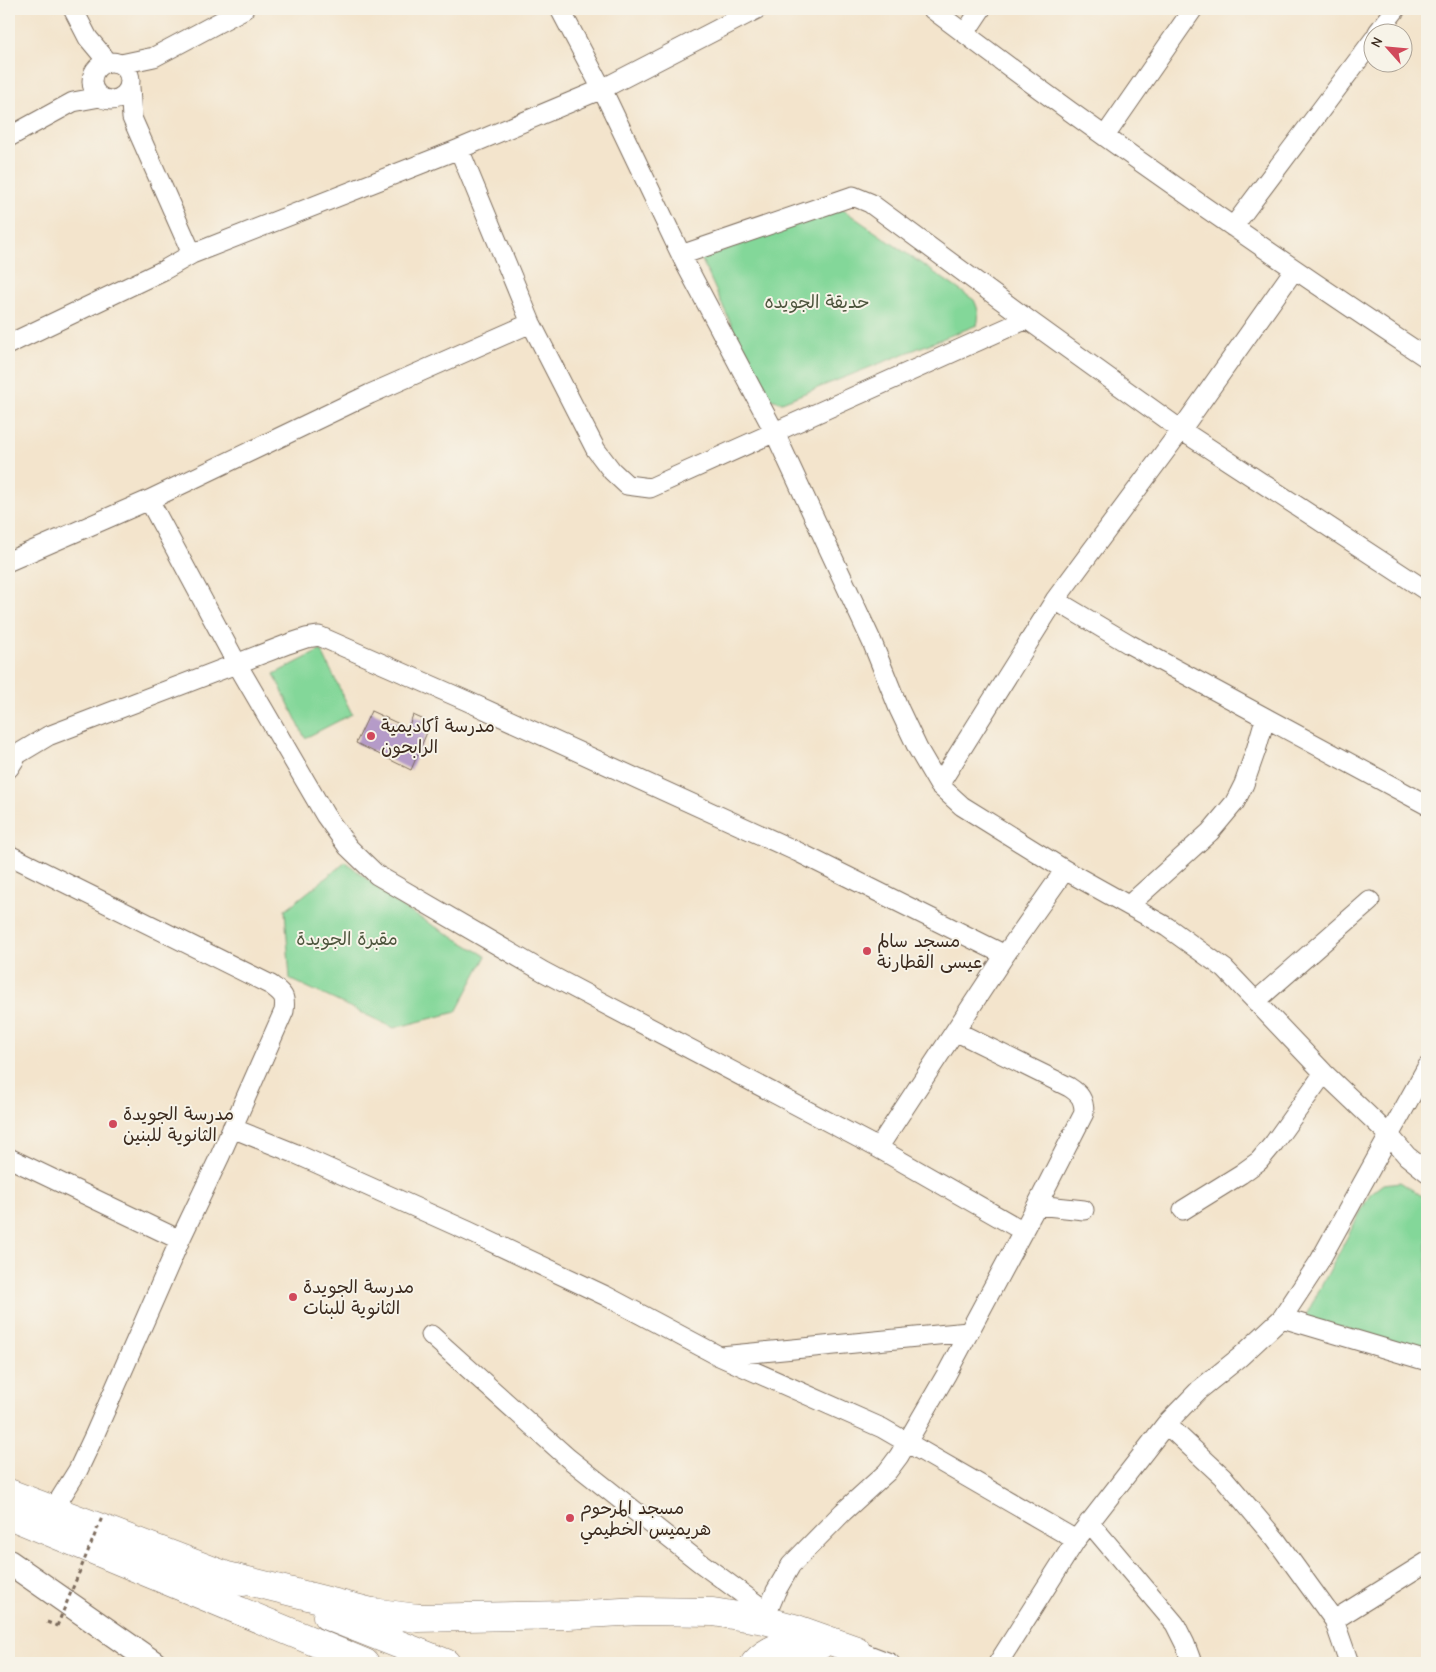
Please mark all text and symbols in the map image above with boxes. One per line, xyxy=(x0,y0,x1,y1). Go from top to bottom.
north arrow xyxy=(1364,22,1414,72)
text: N xyxy=(1367,34,1387,50)
park label: حديقة الجويده xyxy=(764,292,870,313)
place label: مدرسة أكاديمية الرابحون xyxy=(381,716,495,758)
marker: مدرسة أكاديمية الرابحون xyxy=(365,730,377,742)
park label: مقبرة الجويدة xyxy=(296,929,398,950)
place label: مسجد سالم عيسى القطارنة xyxy=(877,931,982,973)
marker: مسجد سالم عيسى القطارنة xyxy=(861,945,873,957)
place label: مدرسة الجويدة الثانوية للبنين xyxy=(123,1104,234,1147)
marker: مدرسة الجويدة الثانوية للبنين xyxy=(107,1118,119,1130)
place label: مدرسة الجويدة الثانوية للبنات xyxy=(303,1277,414,1320)
marker: مدرسة الجويدة الثانوية للبنات xyxy=(287,1291,299,1303)
place label: مسجد المرحوم هريميس الخطيمي xyxy=(580,1498,711,1545)
marker: مسجد المرحوم هريميس الخطيمي xyxy=(564,1512,576,1524)

